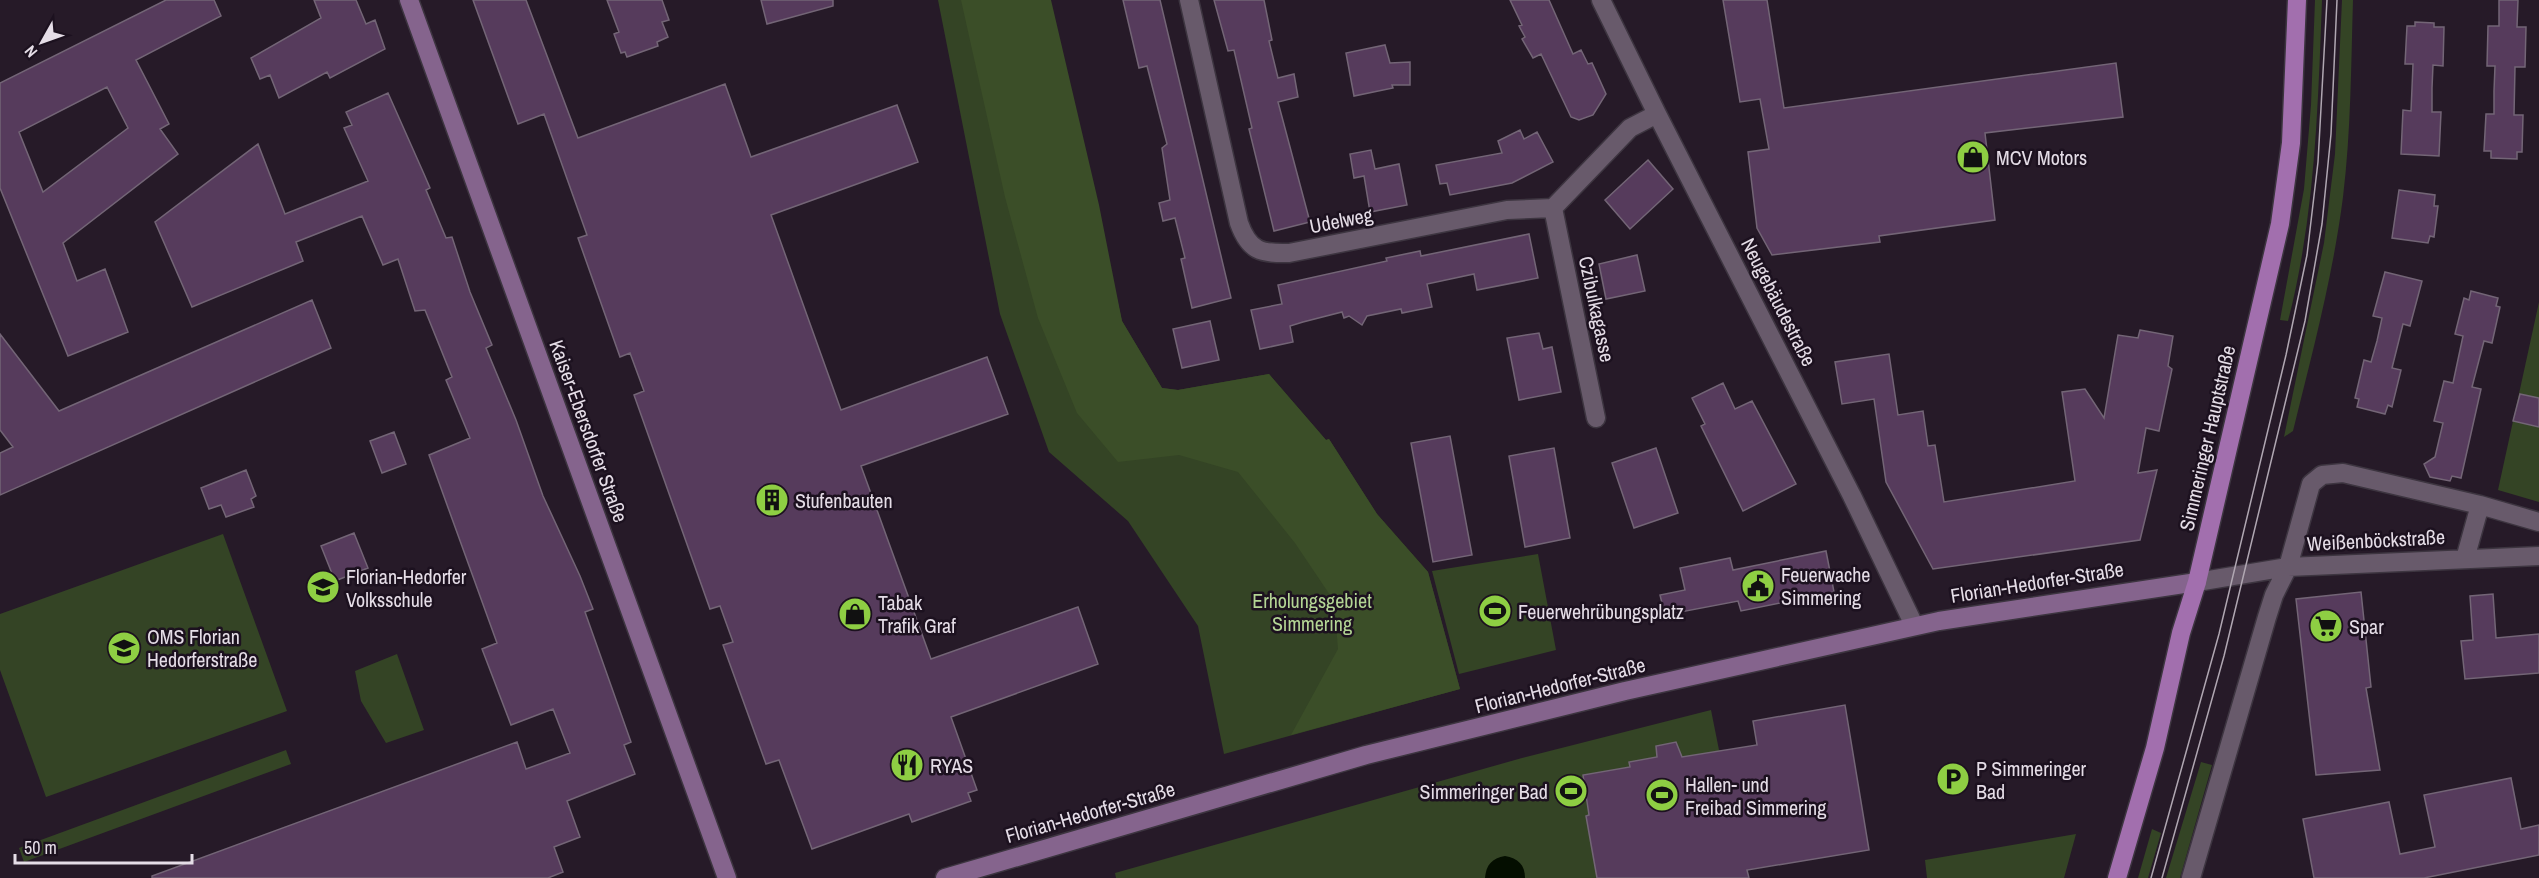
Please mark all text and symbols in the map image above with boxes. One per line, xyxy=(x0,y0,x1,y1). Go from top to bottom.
north arrow xyxy=(12,12,72,72)
text: N xyxy=(19,41,42,62)
shop icon: MCV Motors xyxy=(1955,139,1991,175)
place label: MCV Motors xyxy=(1996,144,2087,171)
street label: Udelweg xyxy=(1307,201,1375,239)
street label: Neugebäudestraße xyxy=(1735,233,1823,371)
street label: Czibulkagasse xyxy=(1573,254,1621,364)
street label: Kaiser-Ebersdorfer Straße xyxy=(543,336,635,526)
street label: Simmeringer Hauptstraße xyxy=(2173,343,2241,533)
building icon: Stufenbauten xyxy=(754,482,790,518)
place label: Stufenbauten xyxy=(795,487,893,514)
street label: Weißenböckstraße xyxy=(2306,523,2446,557)
street label: Florian-Hedorfer-Straße xyxy=(1948,555,2126,609)
place label: Feuerwache Simmering xyxy=(1781,561,1870,611)
place label: Florian-Hedorfer Volksschule xyxy=(346,563,467,613)
public building icon: Feuerwache Simmering xyxy=(1740,568,1776,604)
school or university icon: Florian-Hedorfer Volksschule xyxy=(305,569,341,605)
park label: Erholungsgebiet Simmering xyxy=(1252,587,1372,637)
place label: Tabak Trafik Graf xyxy=(878,589,956,639)
sports icon: Feuerwehrübungsplatz xyxy=(1477,593,1513,629)
shop icon: Tabak Trafik Graf xyxy=(837,596,873,632)
place label: Feuerwehrübungsplatz xyxy=(1518,598,1684,625)
supermarket icon: Spar xyxy=(2308,608,2344,644)
place label: Spar xyxy=(2349,613,2384,640)
place label: OMS Florian Hedorferstraße xyxy=(147,623,257,673)
school or university icon: OMS Florian Hedorferstraße xyxy=(106,630,142,666)
street label: Florian-Hedorfer-Straße xyxy=(1472,651,1648,719)
restaurant icon: RYAS xyxy=(889,747,925,783)
place label: RYAS xyxy=(930,752,973,779)
place label: P Simmeringer Bad xyxy=(1976,755,2087,805)
parking icon: P Simmeringer Bad xyxy=(1935,761,1971,797)
place label: Hallen- und Freibad Simmering xyxy=(1685,771,1826,821)
sports icon: Simmeringer Bad xyxy=(1553,773,1589,809)
street label: Florian-Hedorfer-Straße xyxy=(1002,775,1178,849)
sports icon: Hallen- und Freibad Simmering xyxy=(1644,777,1680,813)
place label: Simmeringer Bad xyxy=(1419,778,1548,805)
scale bar xyxy=(15,827,192,865)
text: 50 m xyxy=(24,835,57,860)

